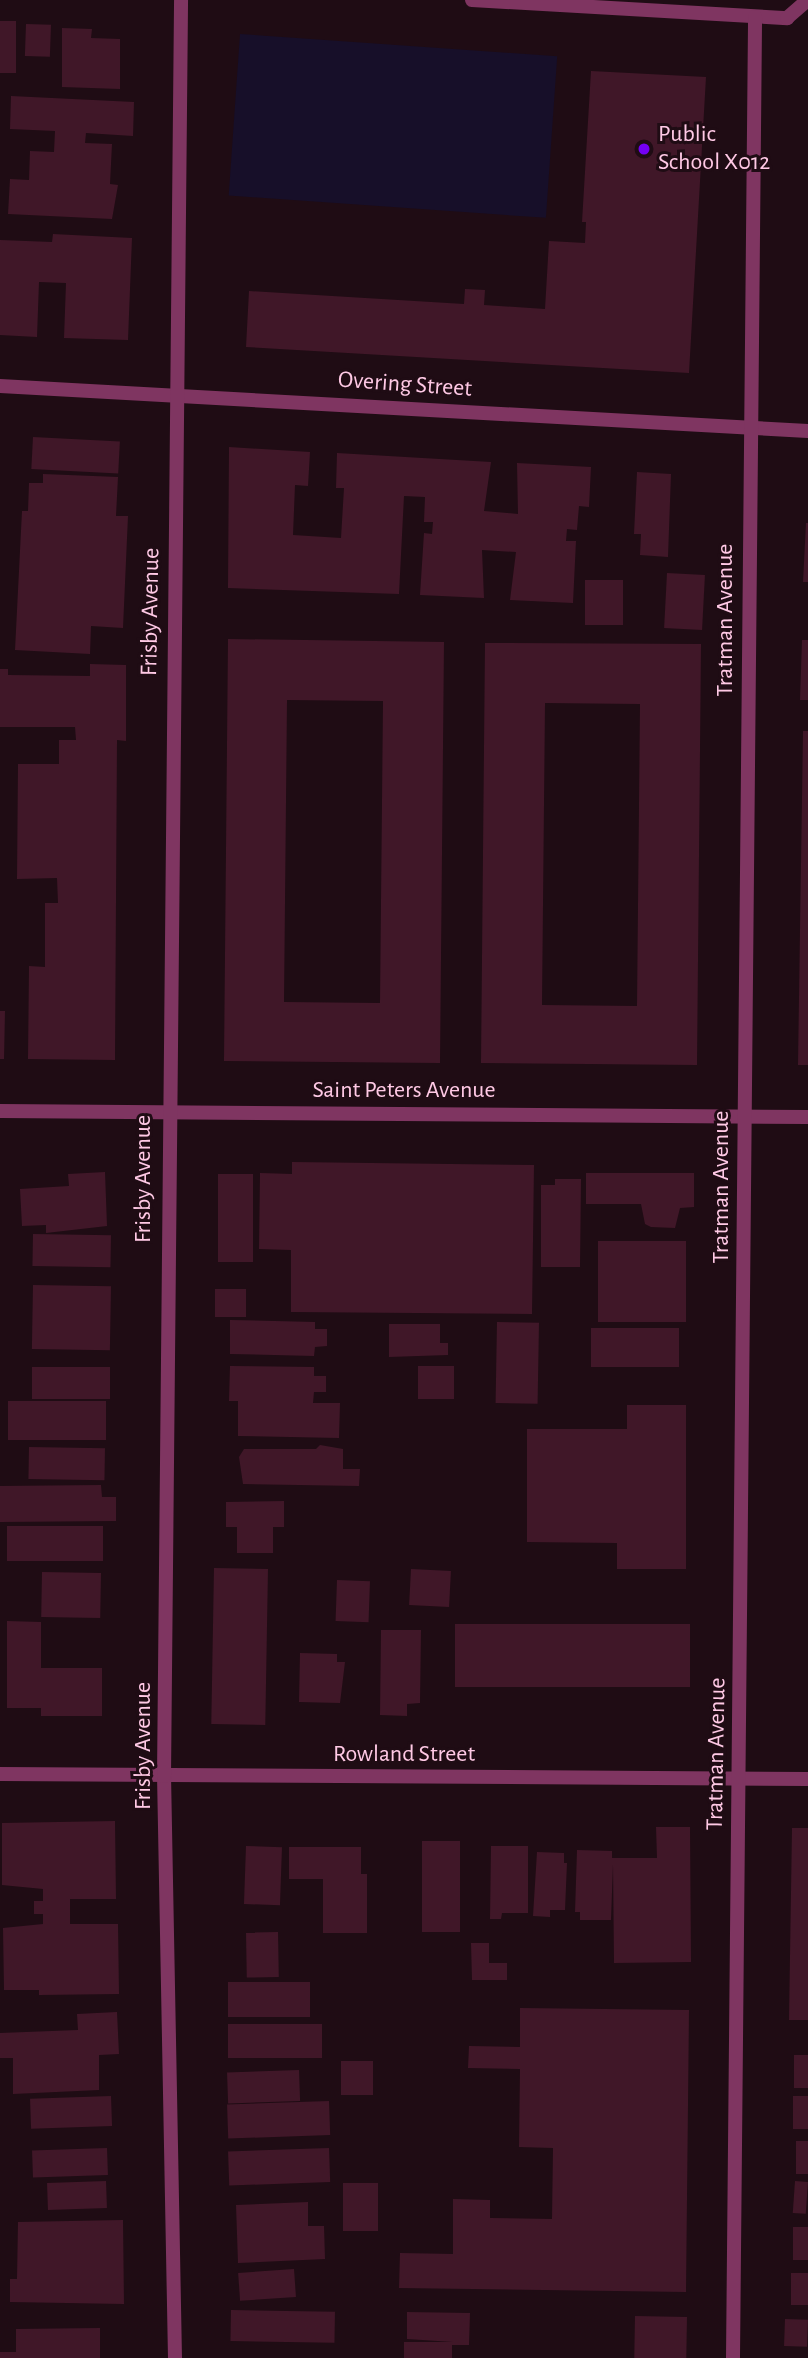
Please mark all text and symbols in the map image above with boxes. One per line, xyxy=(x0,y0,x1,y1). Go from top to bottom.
place label: Public School X012 xyxy=(658,121,770,177)
marker: Public School X012 xyxy=(636,141,652,157)
street label: Overing Street xyxy=(337,366,473,404)
street label: Tratman Avenue xyxy=(712,544,740,696)
street label: Frisby Avenue xyxy=(135,548,167,676)
street label: Saint Peters Avenue xyxy=(312,1077,496,1105)
street label: Tratman Avenue xyxy=(708,1111,736,1263)
street label: Frisby Avenue xyxy=(130,1115,158,1243)
street label: Tratman Avenue xyxy=(701,1677,733,1831)
street label: Frisby Avenue xyxy=(130,1682,158,1810)
street label: Rowland Street xyxy=(333,1741,475,1769)

